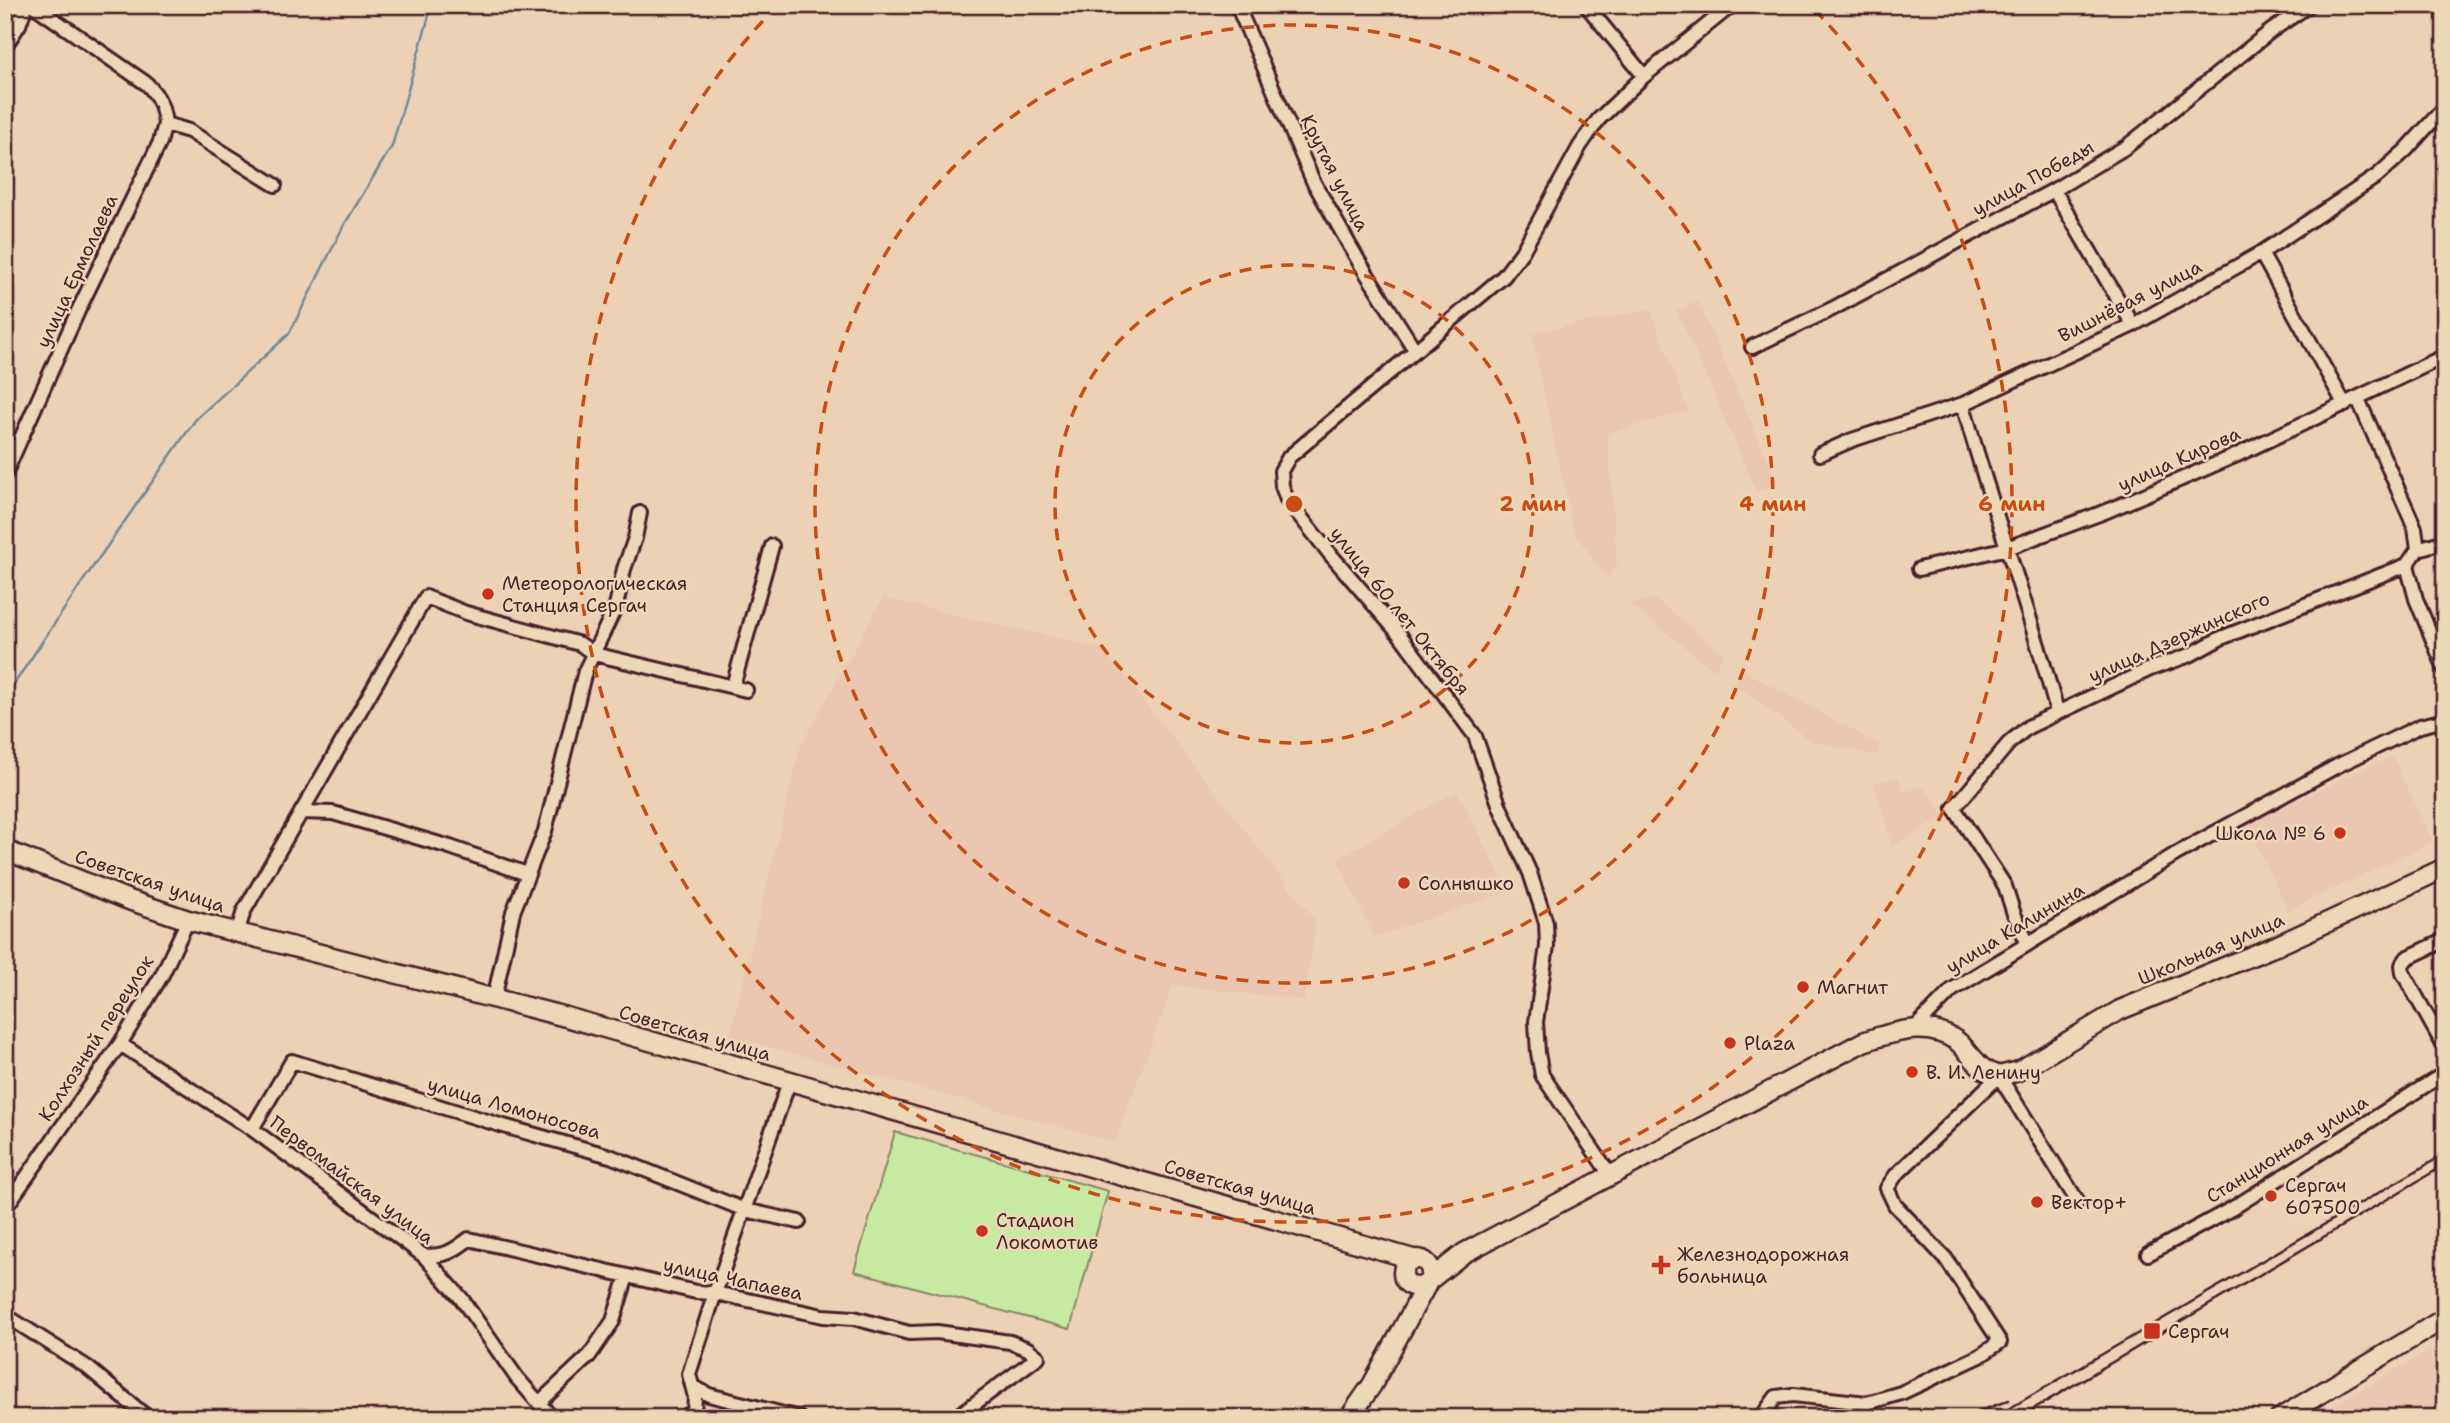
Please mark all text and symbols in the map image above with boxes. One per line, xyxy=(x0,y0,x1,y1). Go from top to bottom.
street label: Крутая улица xyxy=(1295,110,1375,236)
street label: улица Победы xyxy=(1968,134,2098,222)
street label: улица Ермолаева xyxy=(30,190,124,352)
street label: Вишнёвая улица xyxy=(2054,254,2206,348)
street label: улица Кирова xyxy=(2114,421,2244,497)
text: 2 мин xyxy=(1499,490,1567,518)
text: 4 мин xyxy=(1739,490,1807,518)
text: 6 мин xyxy=(1978,490,2046,518)
centre of rings xyxy=(1282,492,1306,516)
street label: улица 60 лет Октября xyxy=(1324,522,1476,700)
place label: Метеорологическая Станция Сергач xyxy=(502,571,687,618)
marker: Метеорологическая Станция Сергач xyxy=(480,586,496,602)
street label: улица Дзержинского xyxy=(2084,586,2274,688)
place label: Школа № 6 xyxy=(2215,821,2326,846)
marker: Школа № 6 xyxy=(2332,825,2348,841)
street label: Советская улица xyxy=(72,844,229,918)
place label: Солнышко xyxy=(1418,871,1514,896)
marker: Солнышко xyxy=(1396,875,1412,891)
street label: улица Калинина xyxy=(1941,877,2089,979)
street label: Школьная улица xyxy=(2134,907,2288,991)
street label: Колхозный переулок xyxy=(33,950,159,1126)
place label: Магнит xyxy=(1817,975,1888,1000)
marker: Магнит xyxy=(1795,979,1811,995)
street label: Советская улица xyxy=(616,999,774,1067)
place label: Plaza xyxy=(1744,1031,1795,1056)
marker: Plaza xyxy=(1722,1035,1738,1051)
place label: В. И. Ленину xyxy=(1926,1060,2041,1085)
marker: В. И. Ленину xyxy=(1904,1064,1920,1080)
street label: улица Ломоносова xyxy=(424,1071,604,1145)
street label: Станционная улица xyxy=(2201,1089,2373,1209)
street label: Первомайская улица xyxy=(265,1110,439,1250)
street label: Советская улица xyxy=(1161,1153,1319,1221)
place label: Сергач 607500 xyxy=(2285,1173,2361,1220)
marker: Сергач 607500 xyxy=(2263,1188,2279,1204)
place label: Вектор+ xyxy=(2051,1190,2127,1215)
marker: Вектор+ xyxy=(2029,1194,2045,1210)
place label: Стадион Локомотив xyxy=(996,1208,1098,1255)
marker: Стадион Локомотив xyxy=(974,1223,990,1239)
place label: Железнодорожная больница xyxy=(1677,1242,1849,1289)
street label: улица Чапаева xyxy=(661,1252,805,1306)
marker: Железнодорожная больница xyxy=(1651,1255,1671,1275)
place label: Сергач xyxy=(2168,1319,2229,1344)
marker: Сергач xyxy=(2142,1321,2162,1341)

